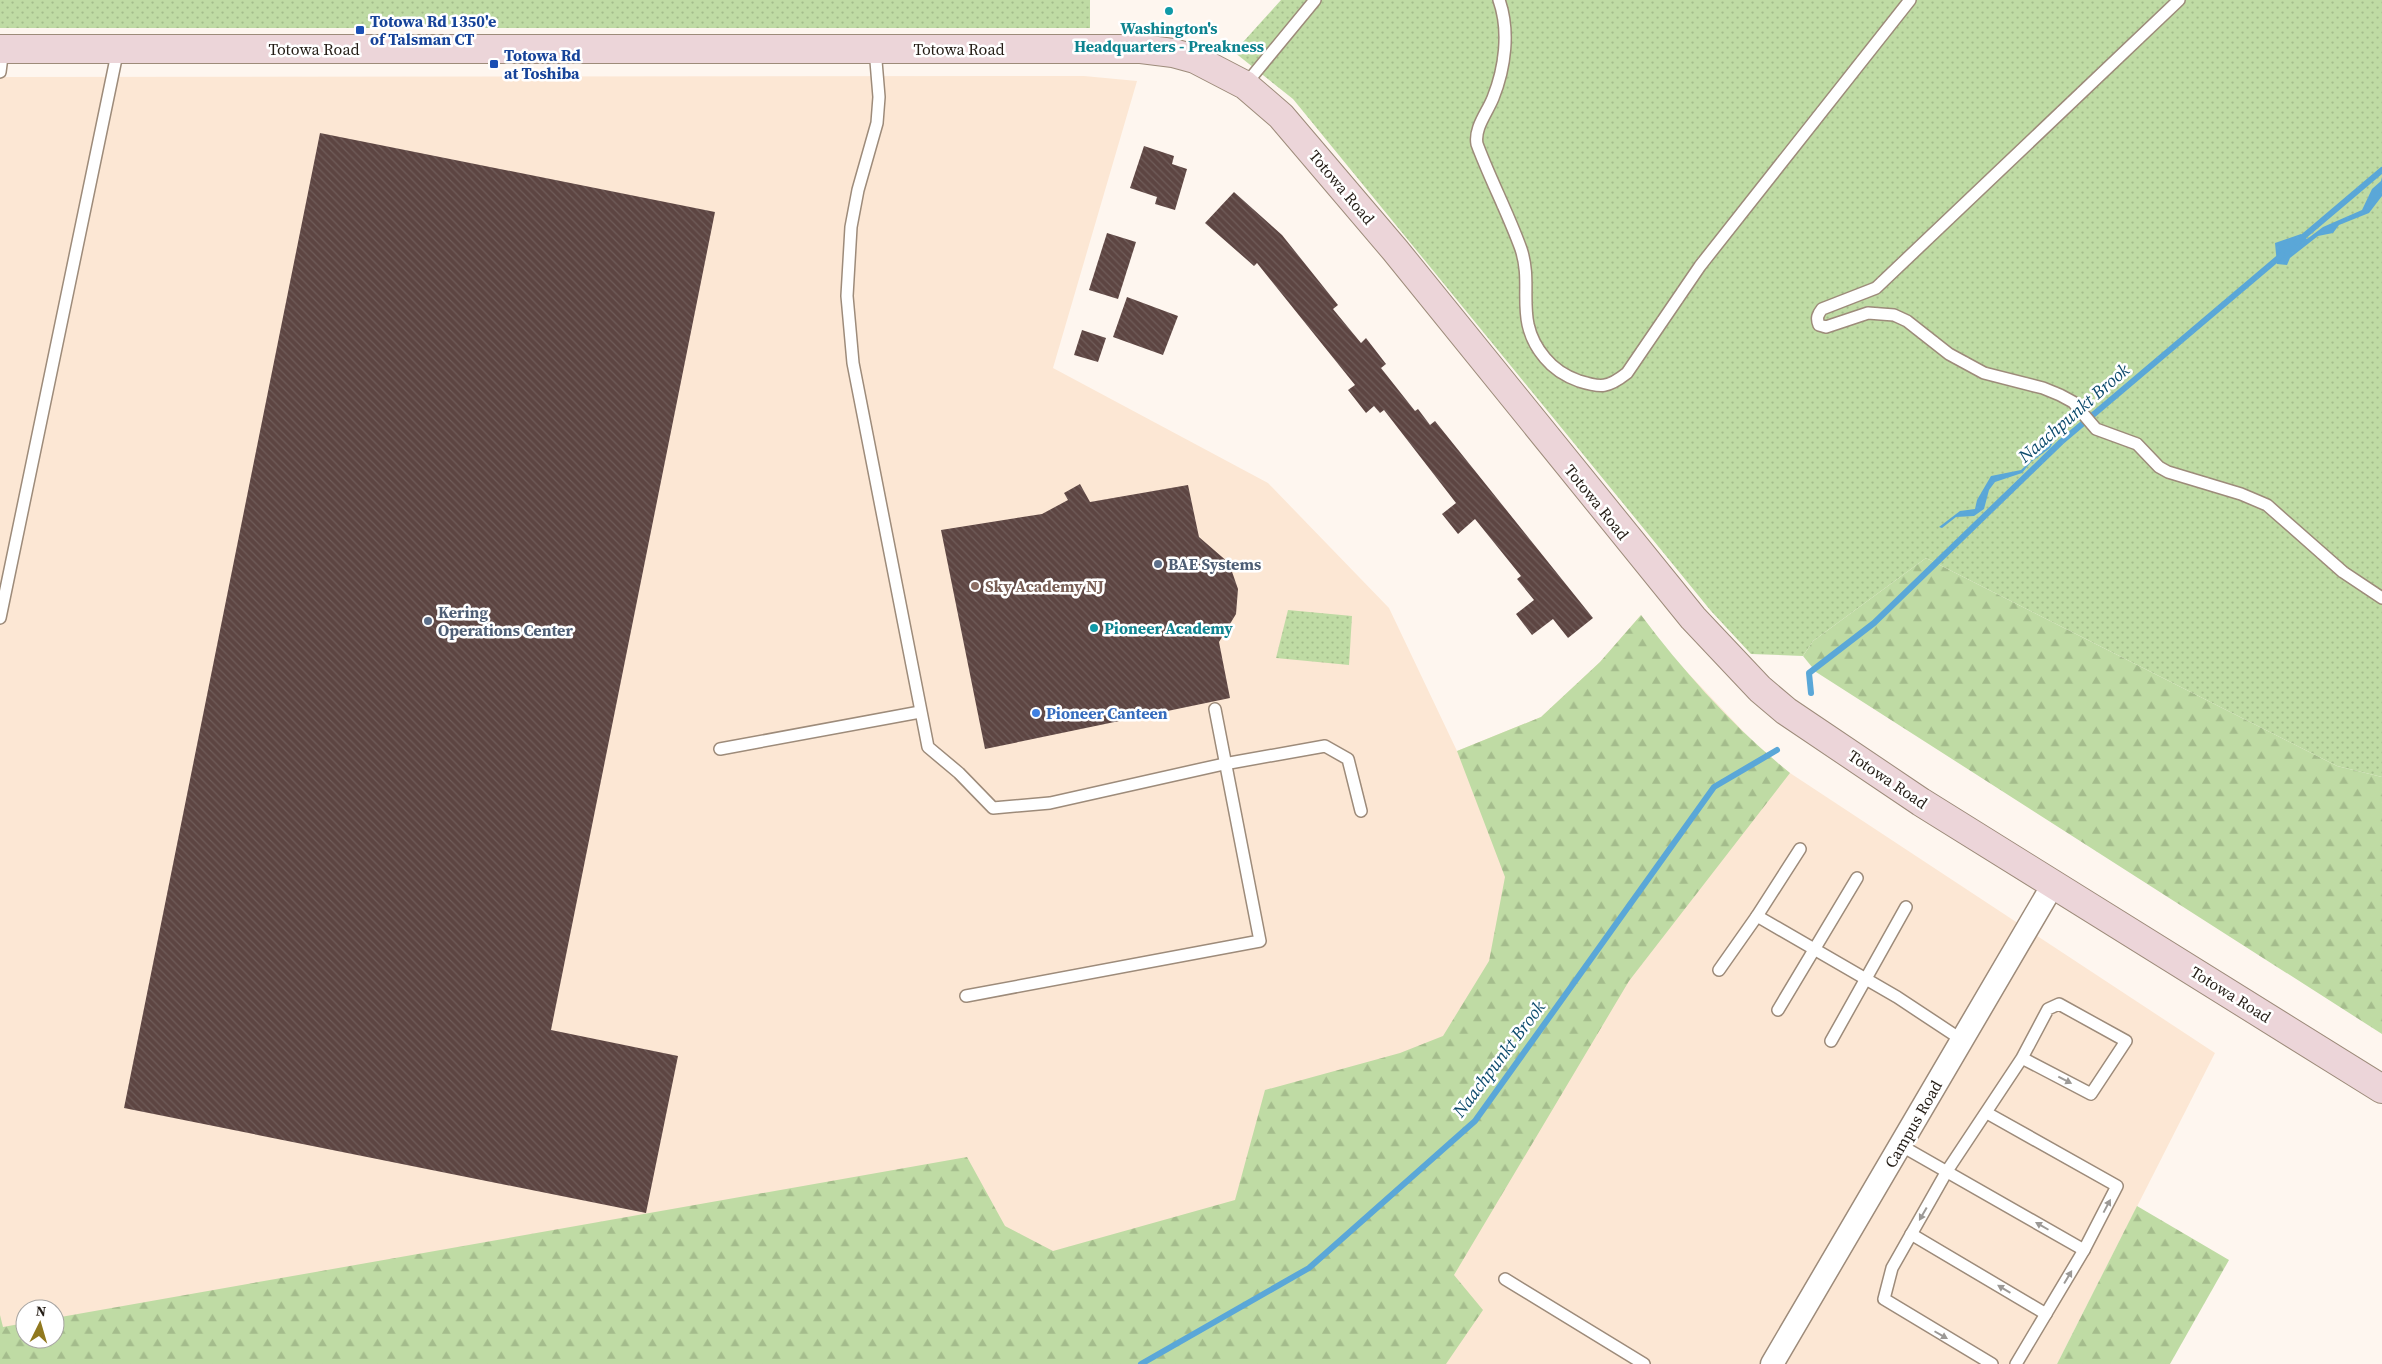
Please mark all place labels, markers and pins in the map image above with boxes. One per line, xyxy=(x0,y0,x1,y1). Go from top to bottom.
marker: Washington's Headquarters - Preakness xyxy=(1163,5,1175,17)
place label: Totowa Rd 1350'e of Talsman CT xyxy=(370,10,496,50)
place label: Washington's Headquarters - Preakness xyxy=(1074,17,1264,57)
marker: Totowa Rd 1350'e of Talsman CT xyxy=(354,24,366,36)
place label: Totowa Rd at Toshiba xyxy=(504,44,581,84)
marker: Totowa Rd at Toshiba xyxy=(488,58,500,70)
place label: BAE Systems xyxy=(1168,553,1261,575)
marker: BAE Systems xyxy=(1152,558,1164,570)
place label: Sky Academy NJ xyxy=(985,575,1104,597)
marker: Sky Academy NJ xyxy=(969,580,981,592)
place label: Kering Operations Center xyxy=(438,601,573,641)
marker: Kering Operations Center xyxy=(422,615,434,627)
place label: Pioneer Academy xyxy=(1104,617,1233,639)
marker: Pioneer Academy xyxy=(1088,622,1100,634)
place label: Pioneer Canteen xyxy=(1046,702,1168,724)
marker: Pioneer Canteen xyxy=(1030,707,1042,719)

